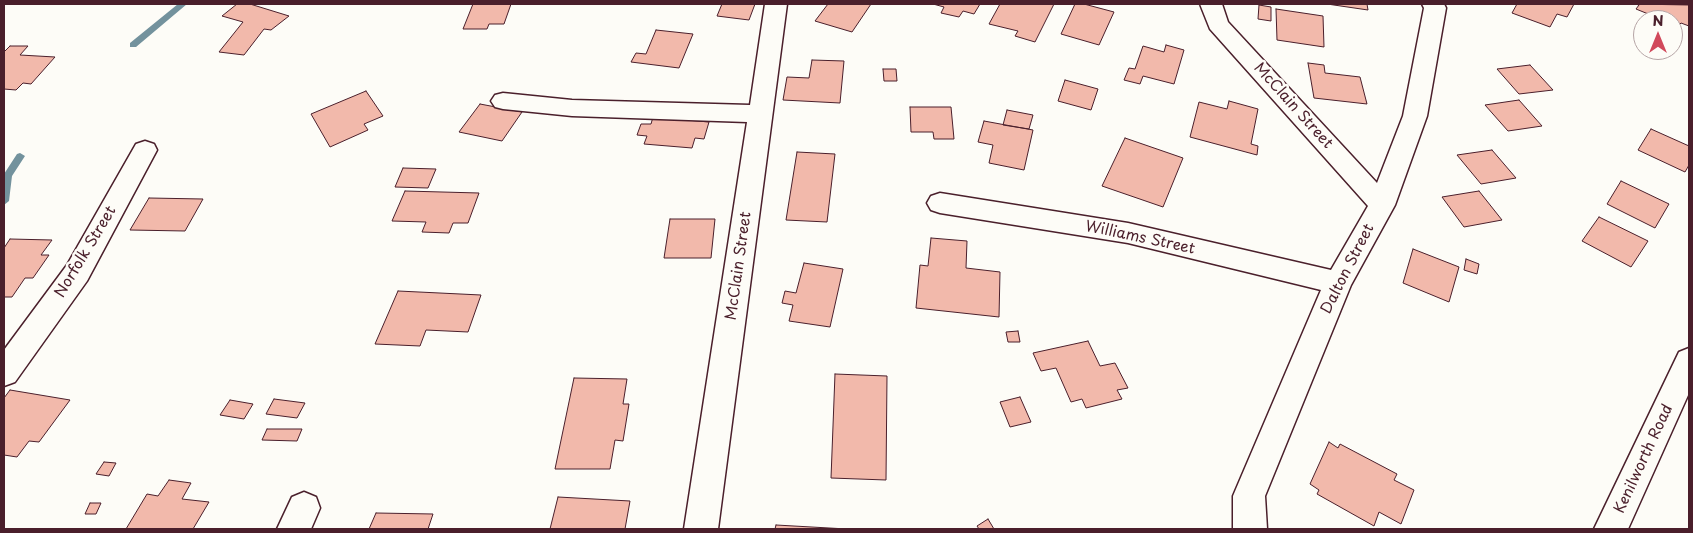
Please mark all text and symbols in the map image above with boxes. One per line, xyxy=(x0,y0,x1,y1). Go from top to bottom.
north arrow xyxy=(1633,10,1683,60)
text: N xyxy=(1652,10,1664,31)
street label: McClain Street xyxy=(1250,59,1336,153)
street label: Norfolk Street xyxy=(52,203,120,301)
street label: McClain Street xyxy=(722,211,756,321)
street label: Williams Street xyxy=(1083,218,1197,258)
street label: Dalton Street xyxy=(1318,221,1378,317)
street label: Kenilworth Road xyxy=(1611,402,1677,516)

